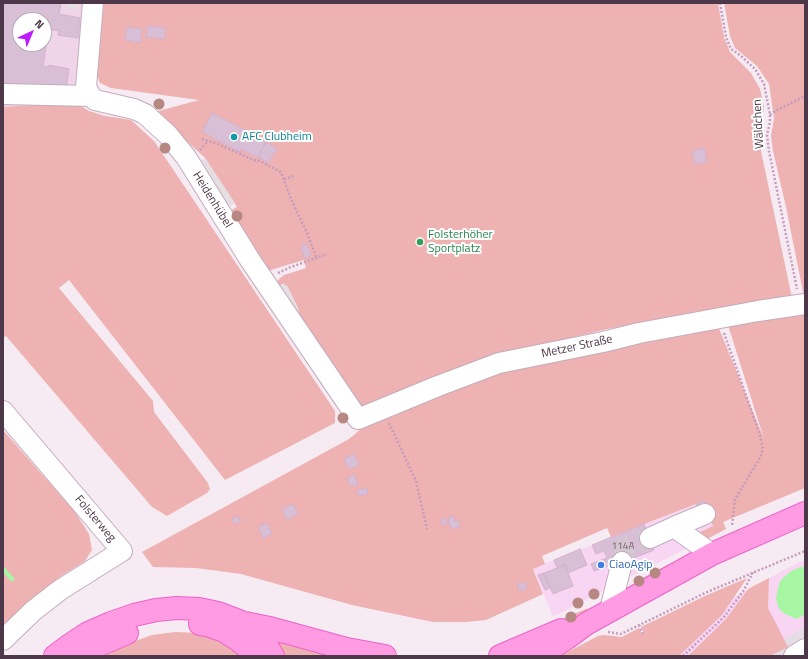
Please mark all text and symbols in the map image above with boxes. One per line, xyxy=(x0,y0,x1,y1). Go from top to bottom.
north arrow xyxy=(12,12,52,52)
text: N xyxy=(31,16,48,32)
street label: Wäldchen xyxy=(751,99,767,149)
place label: AFC Clubheim xyxy=(242,130,312,144)
marker: AFC Clubheim xyxy=(229,132,239,142)
street label: Heidenhübel xyxy=(189,169,235,231)
place label: Folsterhöher Sportplatz xyxy=(428,228,493,256)
marker: Folsterhöher Sportplatz xyxy=(415,237,425,247)
street label: Metzer Straße xyxy=(540,332,614,362)
street label: Folsterweg xyxy=(71,493,119,545)
house number: 114A xyxy=(612,541,634,553)
place label: CiaoAgip xyxy=(609,558,653,572)
marker: CiaoAgip xyxy=(596,560,606,570)

